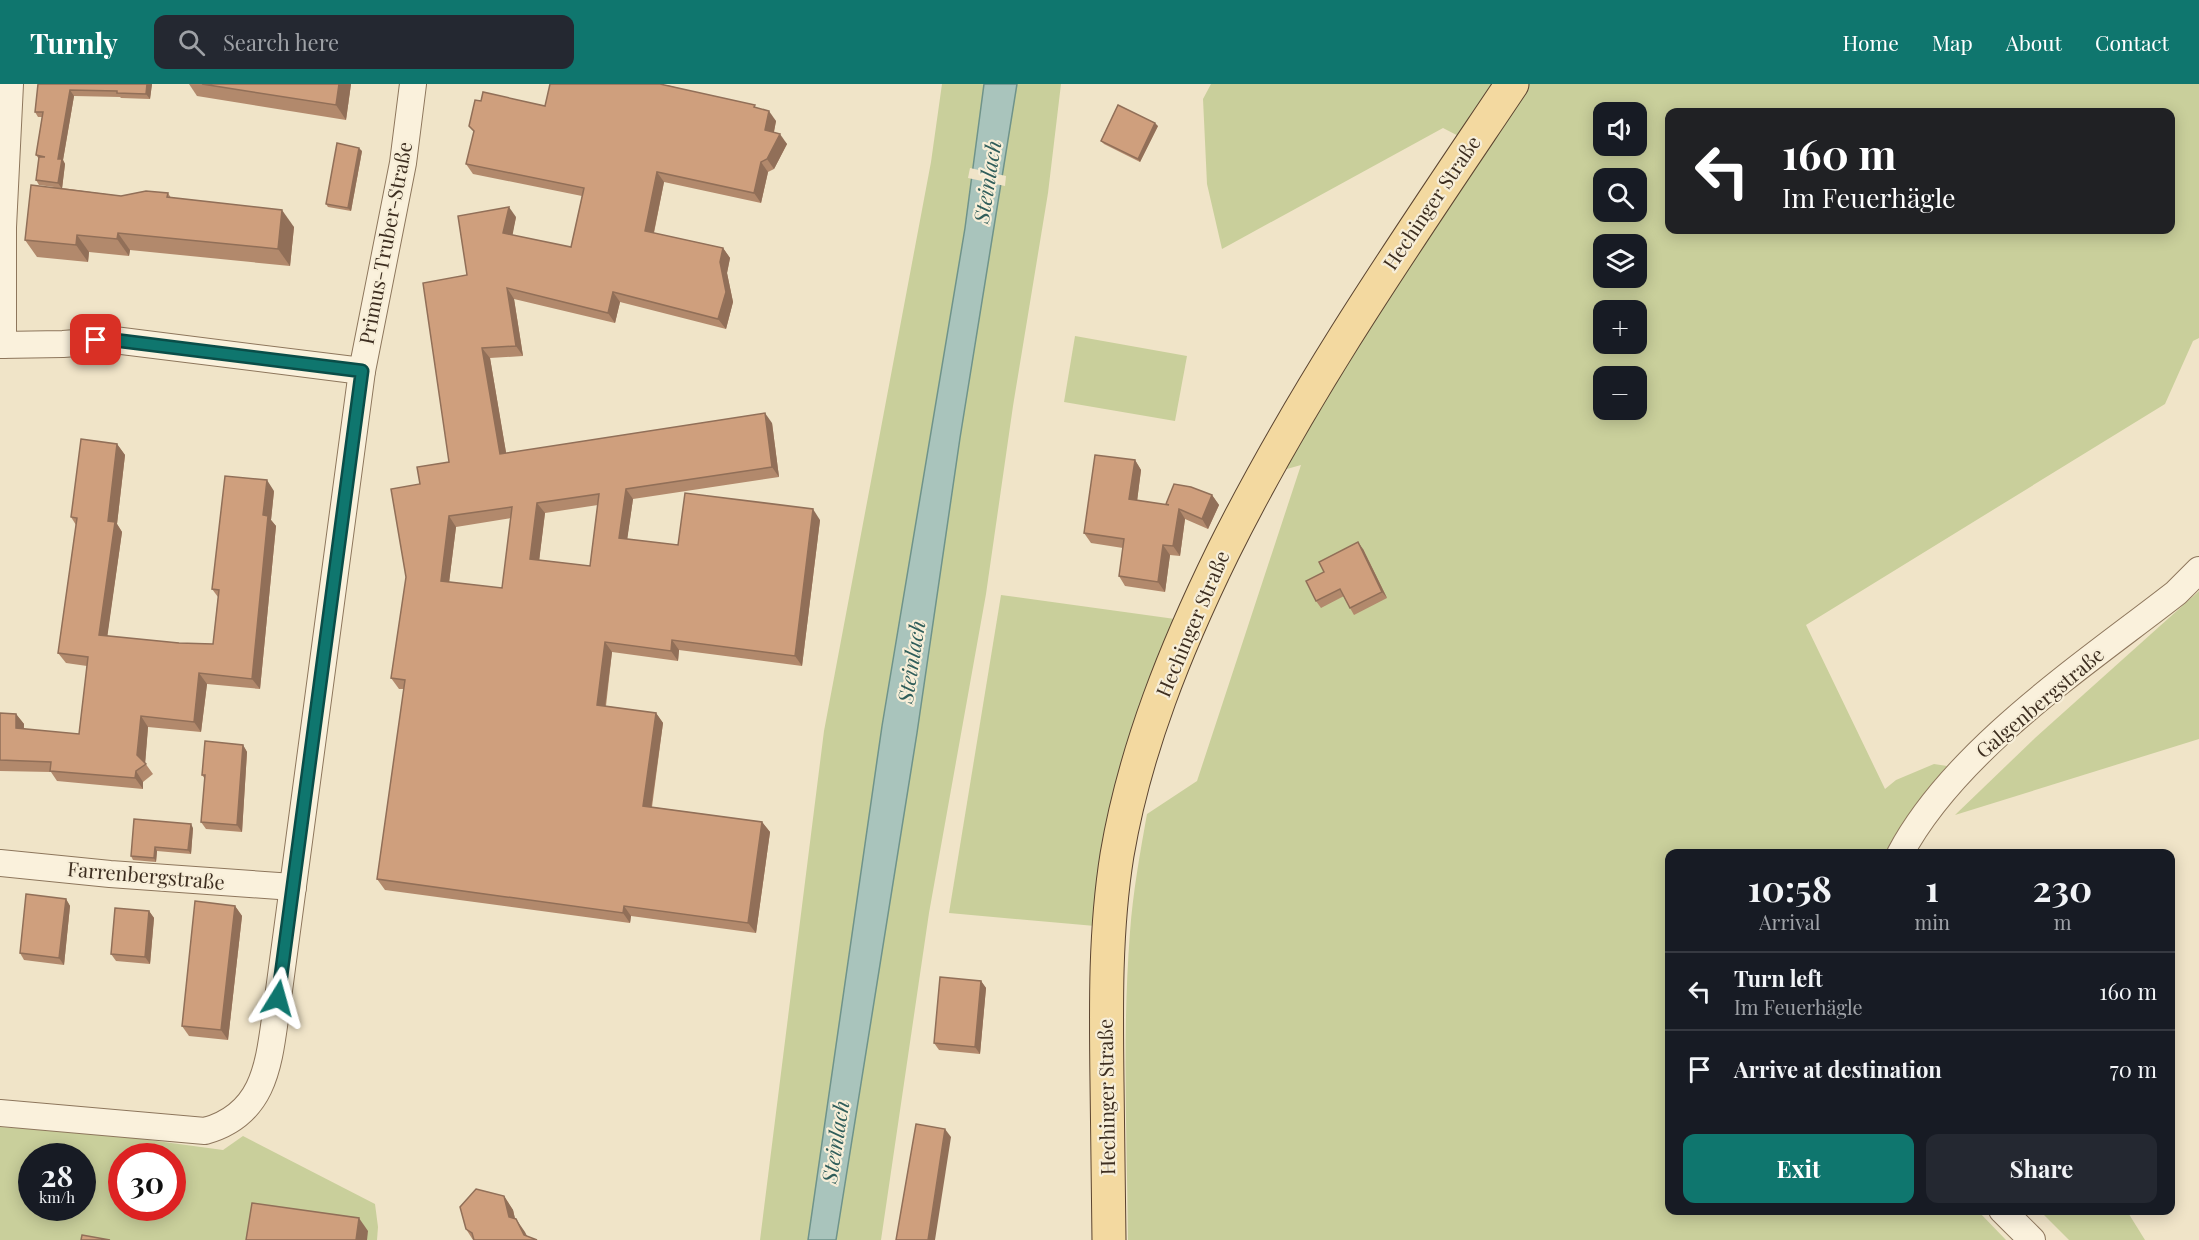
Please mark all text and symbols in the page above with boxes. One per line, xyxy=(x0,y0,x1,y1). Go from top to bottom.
search box xyxy=(154,15,574,69)
text: Turnly xyxy=(30,24,118,61)
icon: search xyxy=(175,26,208,59)
text: Search here xyxy=(223,27,339,57)
text: Home xyxy=(1843,28,1899,56)
text: Map xyxy=(1932,28,1973,56)
text: About xyxy=(2006,28,2062,56)
text: Contact xyxy=(2095,28,2169,56)
map controls xyxy=(1593,102,1647,420)
button: sound xyxy=(1593,102,1647,156)
text: 160 m xyxy=(1782,125,1897,181)
street label: Hechinger Straße xyxy=(1376,130,1486,275)
icon: left xyxy=(1683,132,1761,210)
water label: Steinlach xyxy=(966,138,1006,226)
street label: Primus-Truber-Straße xyxy=(352,139,417,346)
button: search xyxy=(1593,168,1647,222)
text: Im Feuerhägle xyxy=(1782,179,1956,215)
button: layers xyxy=(1593,234,1647,288)
button: + xyxy=(1593,300,1647,354)
pin xyxy=(70,314,121,365)
icon: arrive xyxy=(79,323,112,356)
button: − xyxy=(1593,366,1647,420)
street label: Hechinger Straße xyxy=(1149,546,1235,701)
water label: Steinlach xyxy=(890,618,930,706)
street label: Galgenbergstraße xyxy=(1969,640,2109,763)
street label: Farrenbergstraße xyxy=(66,854,226,895)
text: 10:58 xyxy=(1748,863,1832,911)
text: 1 xyxy=(1925,863,1939,911)
text: 230 xyxy=(2033,863,2092,911)
text: Arrival xyxy=(1759,908,1821,935)
text: min xyxy=(1914,908,1950,935)
text: m xyxy=(2054,908,2071,935)
text: Turn left xyxy=(1734,963,1823,993)
position arrow xyxy=(246,966,310,1030)
icon: left xyxy=(1683,975,1716,1008)
text: 160 m xyxy=(2099,976,2157,1006)
text: Im Feuerhägle xyxy=(1734,993,1863,1020)
street label: Hechinger Straße xyxy=(1091,1019,1120,1175)
icon: arrive xyxy=(1683,1053,1716,1086)
text: Arrive at destination xyxy=(1734,1054,1942,1084)
text: 70 m xyxy=(2110,1054,2157,1084)
water label: Steinlach xyxy=(814,1098,854,1186)
button: Exit xyxy=(1683,1134,1914,1203)
button: Share xyxy=(1926,1134,2157,1203)
speed limit sign: 30 xyxy=(108,1143,186,1221)
text: 28 xyxy=(41,1155,73,1195)
text: km/h xyxy=(39,1187,75,1207)

